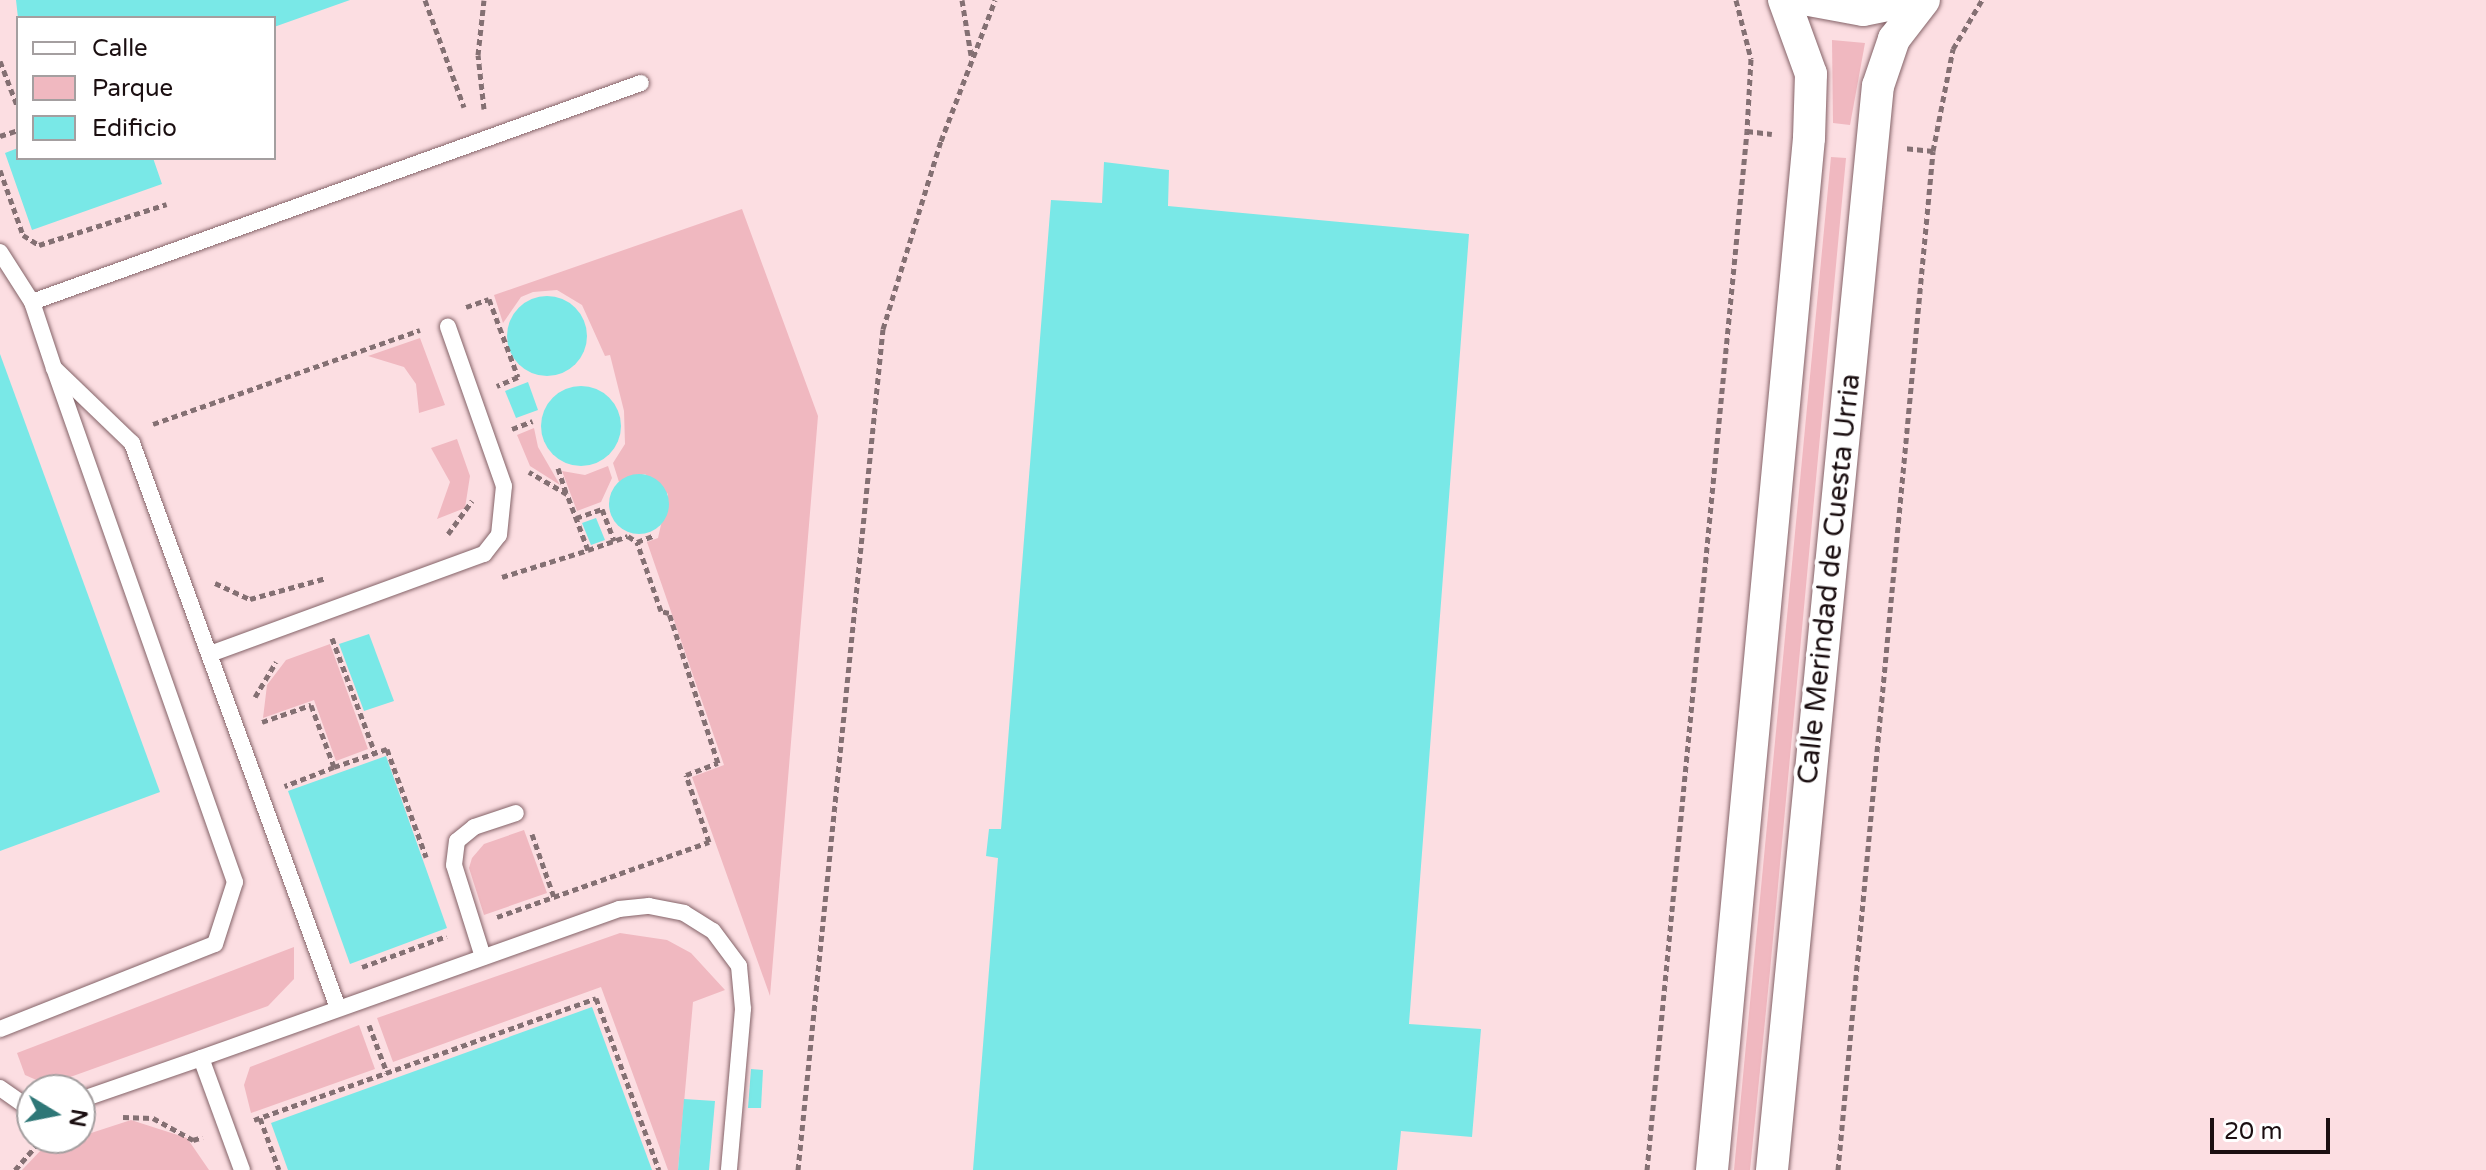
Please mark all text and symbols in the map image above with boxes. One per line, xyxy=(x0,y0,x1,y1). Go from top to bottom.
legend xyxy=(16,16,276,160)
text: Calle xyxy=(92,34,148,63)
text: Parque xyxy=(92,74,173,103)
text: Edificio xyxy=(92,114,177,143)
street label: Calle Merindad de Cuesta Urria xyxy=(1791,372,1867,786)
north arrow xyxy=(16,1074,96,1154)
scale bar xyxy=(2214,1102,2334,1152)
text: N xyxy=(63,1107,92,1129)
text: 20 m xyxy=(2224,1117,2282,1146)

